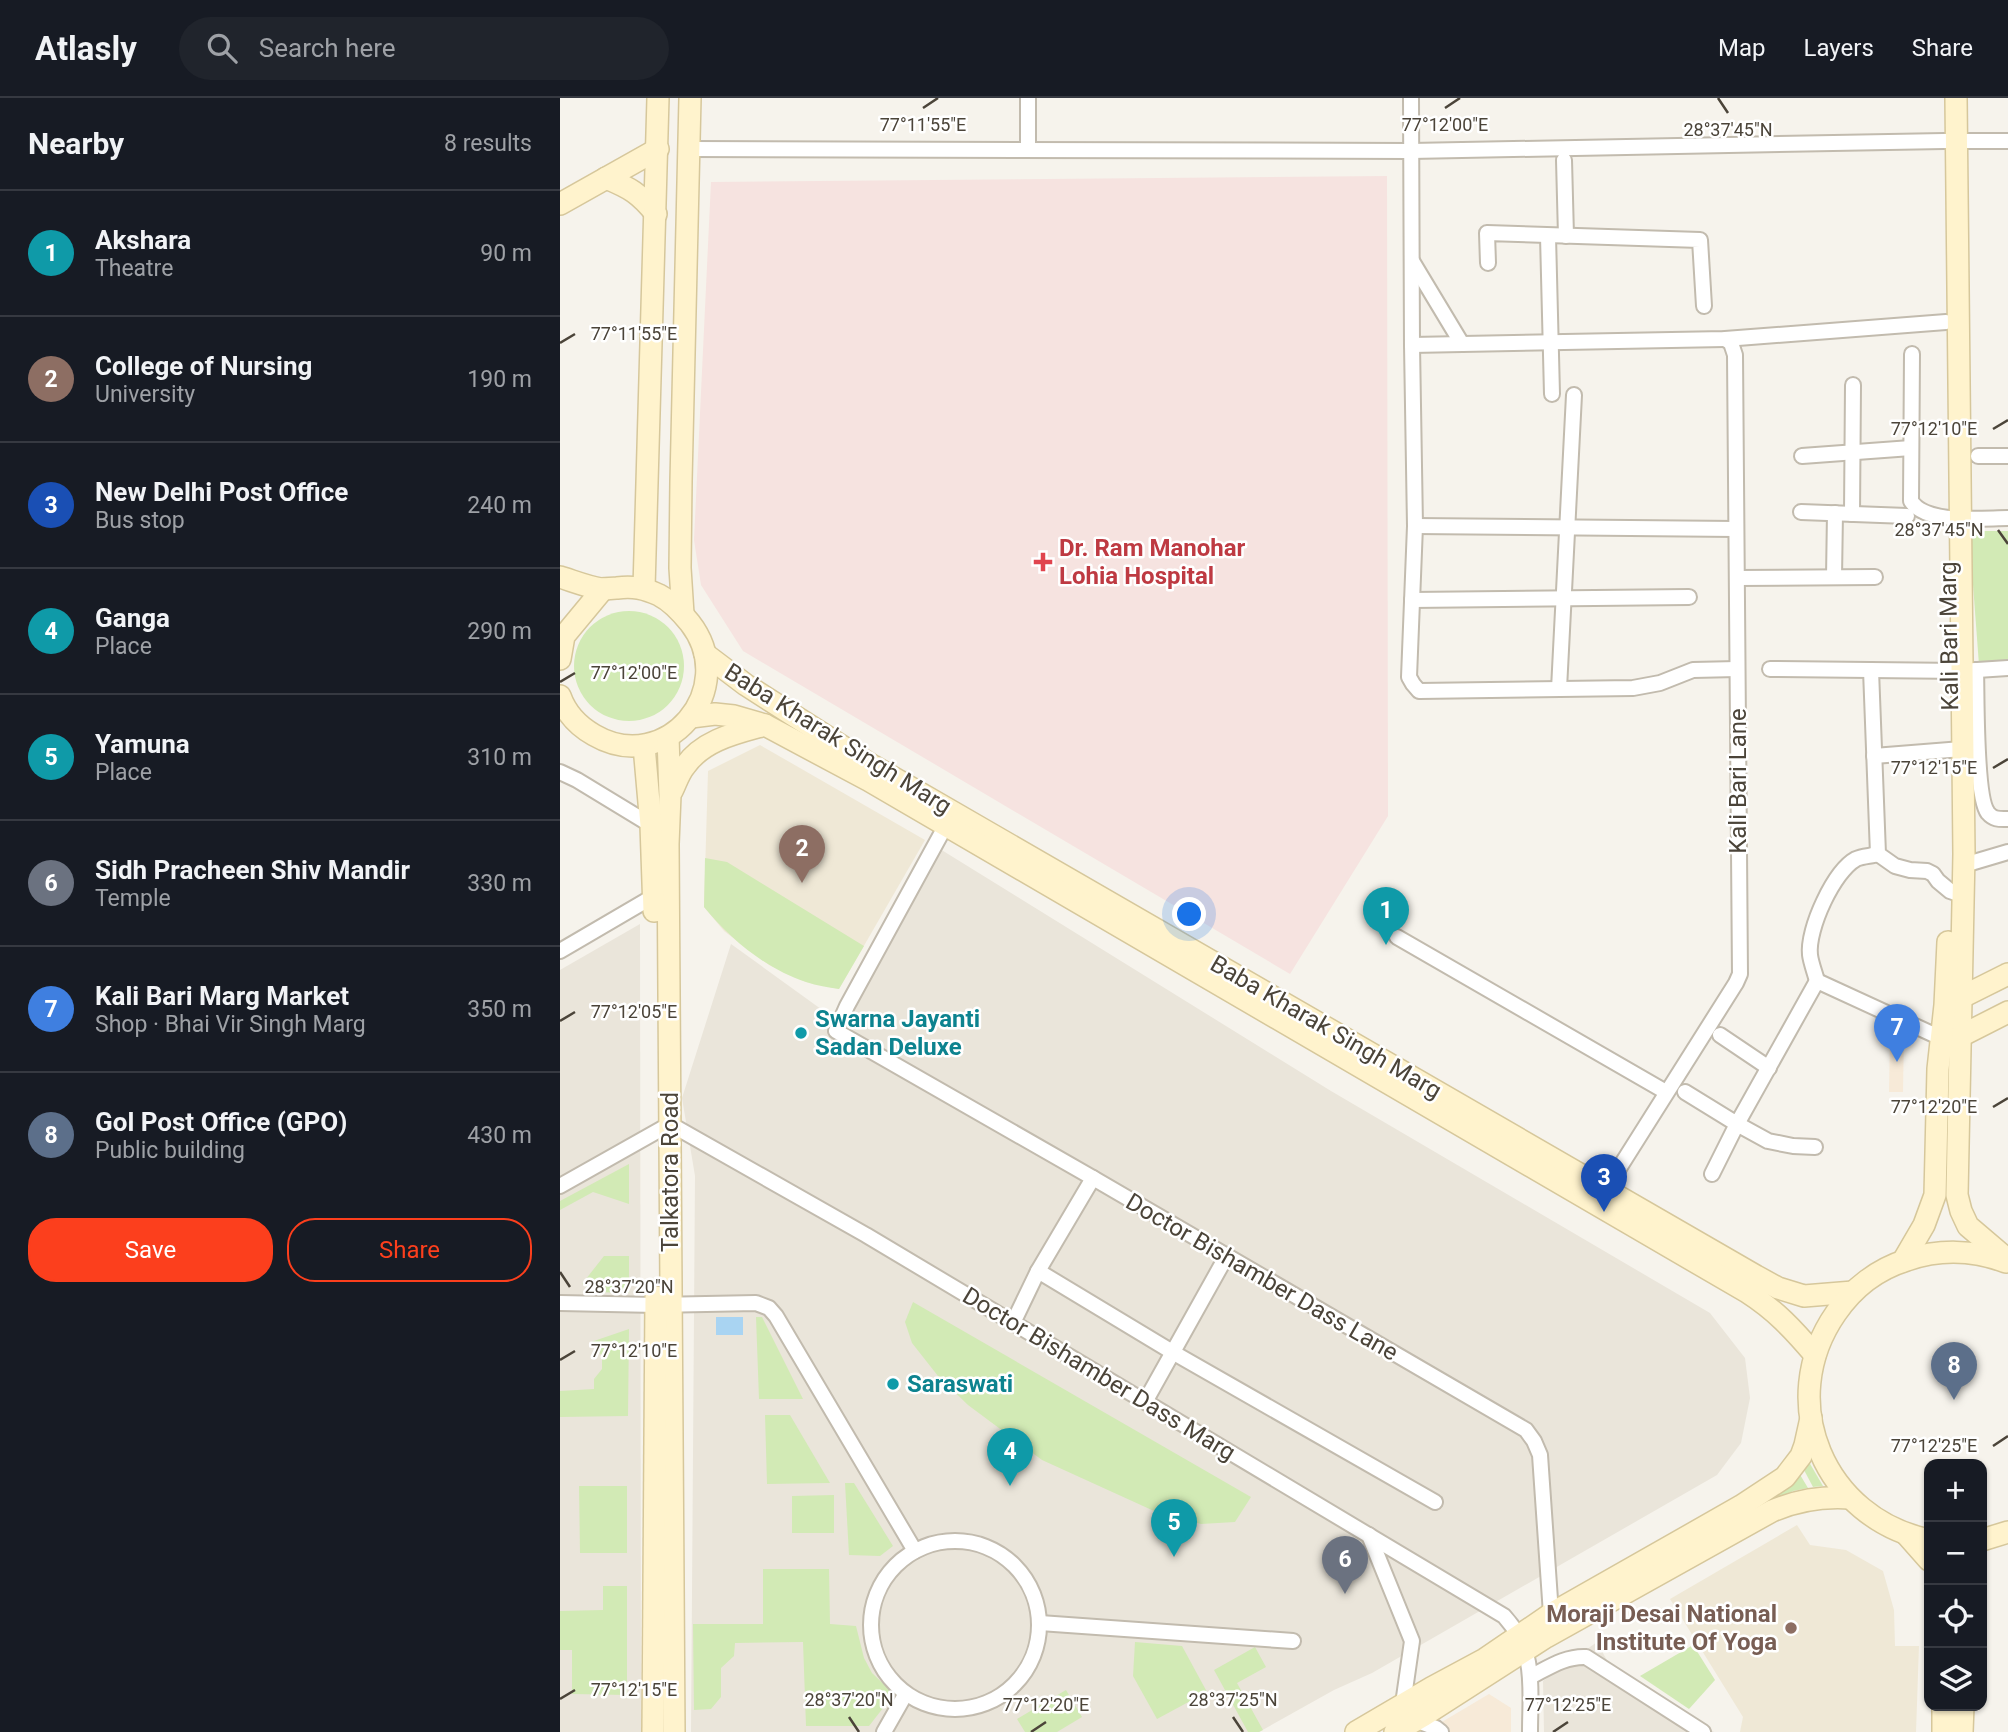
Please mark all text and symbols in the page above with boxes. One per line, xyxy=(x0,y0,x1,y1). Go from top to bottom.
search box xyxy=(179,17,669,80)
text: Atlasly xyxy=(35,29,137,68)
icon: search xyxy=(203,29,241,67)
text: Search here xyxy=(259,33,396,63)
text: Map xyxy=(1718,34,1766,62)
text: Layers xyxy=(1804,34,1874,62)
text: Share xyxy=(1912,34,1973,62)
text: 77°11'55"E xyxy=(880,114,966,135)
text: 77°12'00"E xyxy=(1402,114,1488,135)
text: 28°37'45"N xyxy=(1683,119,1773,140)
text: Nearby xyxy=(28,126,124,161)
text: 8 results xyxy=(444,130,532,157)
text: Akshara xyxy=(95,225,191,255)
text: 1 xyxy=(44,240,58,267)
text: 90 m xyxy=(480,240,532,267)
text: Theatre xyxy=(95,255,173,282)
text: 77°11'55"E xyxy=(591,323,677,344)
text: College of Nursing xyxy=(95,351,312,381)
text: 2 xyxy=(44,366,58,393)
text: 190 m xyxy=(467,366,532,393)
text: University xyxy=(95,381,195,408)
text: 77°12'10"E xyxy=(1891,418,1977,439)
text: New Delhi Post Office xyxy=(95,477,348,507)
text: 3 xyxy=(44,492,58,519)
text: 240 m xyxy=(467,492,532,519)
text: Bus stop xyxy=(95,507,185,534)
text: 28°37'45"N xyxy=(1894,519,1984,540)
place label: Dr. Ram Manohar Lohia Hospital xyxy=(1059,534,1246,590)
marker: Dr. Ram Manohar Lohia Hospital xyxy=(1033,552,1053,572)
street label: Kali Bari Marg xyxy=(1934,561,1964,711)
text: Ganga xyxy=(95,603,170,633)
text: 4 xyxy=(44,618,58,645)
text: 290 m xyxy=(467,618,532,645)
text: Place xyxy=(95,633,152,660)
street label: Baba Kharak Singh Marg xyxy=(719,658,957,820)
text: 77°12'00"E xyxy=(591,662,677,683)
street label: Kali Bari Lane xyxy=(1724,708,1752,854)
text: Yamuna xyxy=(95,729,190,759)
text: 5 xyxy=(44,744,58,771)
text: 310 m xyxy=(467,744,532,771)
text: 77°12'15"E xyxy=(1891,757,1977,778)
text: Place xyxy=(95,759,152,786)
pin: 2 xyxy=(779,825,825,883)
text: Sidh Pracheen Shiv Mandir xyxy=(95,855,410,885)
text: 6 xyxy=(44,870,58,897)
text: 330 m xyxy=(467,870,532,897)
text: Temple xyxy=(95,885,171,912)
pin: 1 xyxy=(1363,887,1409,945)
your location xyxy=(1172,897,1206,931)
street label: Baba Kharak Singh Marg xyxy=(1206,949,1446,1105)
text: Kali Bari Marg Market xyxy=(95,981,349,1011)
text: 7 xyxy=(44,996,58,1023)
text: 350 m xyxy=(467,996,532,1023)
text: 77°12'05"E xyxy=(591,1001,677,1022)
pin: 7 xyxy=(1874,1004,1920,1062)
place label: Swarna Jayanti Sadan Deluxe xyxy=(815,1005,980,1061)
text: Shop · Bhai Vir Singh Marg xyxy=(95,1011,366,1038)
marker: Swarna Jayanti Sadan Deluxe xyxy=(793,1025,809,1041)
street label: Talkatora Road xyxy=(656,1092,684,1252)
text: 77°12'20"E xyxy=(1891,1096,1977,1117)
text: Gol Post Office (GPO) xyxy=(95,1107,347,1137)
text: 8 xyxy=(44,1122,58,1149)
text: 430 m xyxy=(467,1122,532,1149)
text: Public building xyxy=(95,1137,245,1164)
pin: 3 xyxy=(1581,1154,1627,1212)
street label: Doctor Bishamber Dass Lane xyxy=(1121,1187,1403,1367)
button: Save xyxy=(28,1218,273,1282)
button: Share xyxy=(287,1218,532,1282)
text: 28°37'20"N xyxy=(584,1276,674,1297)
street label: Doctor Bishamber Dass Marg xyxy=(958,1281,1240,1467)
text: 77°12'10"E xyxy=(591,1340,677,1361)
pin: 8 xyxy=(1931,1342,1977,1400)
place label: Saraswati xyxy=(907,1370,1013,1398)
marker: Saraswati xyxy=(885,1376,901,1392)
pin: 4 xyxy=(987,1428,1033,1486)
text: 77°12'25"E xyxy=(1891,1435,1977,1456)
map controls xyxy=(1924,1459,1987,1711)
button: + xyxy=(1924,1459,1987,1522)
pin: 5 xyxy=(1151,1499,1197,1557)
button: − xyxy=(1924,1522,1987,1585)
pin: 6 xyxy=(1322,1536,1368,1594)
button: locate xyxy=(1924,1585,1987,1648)
place label: Moraji Desai National Institute Of Yoga xyxy=(1546,1600,1777,1656)
marker: Moraji Desai National Institute Of Yoga xyxy=(1783,1620,1799,1636)
button: layers xyxy=(1924,1648,1987,1711)
text: 77°12'15"E xyxy=(591,1679,677,1700)
text: 28°37'20"N xyxy=(804,1689,894,1710)
text: 28°37'25"N xyxy=(1188,1689,1278,1710)
text: 77°12'20"E xyxy=(1003,1694,1089,1715)
text: 77°12'25"E xyxy=(1525,1694,1611,1715)

